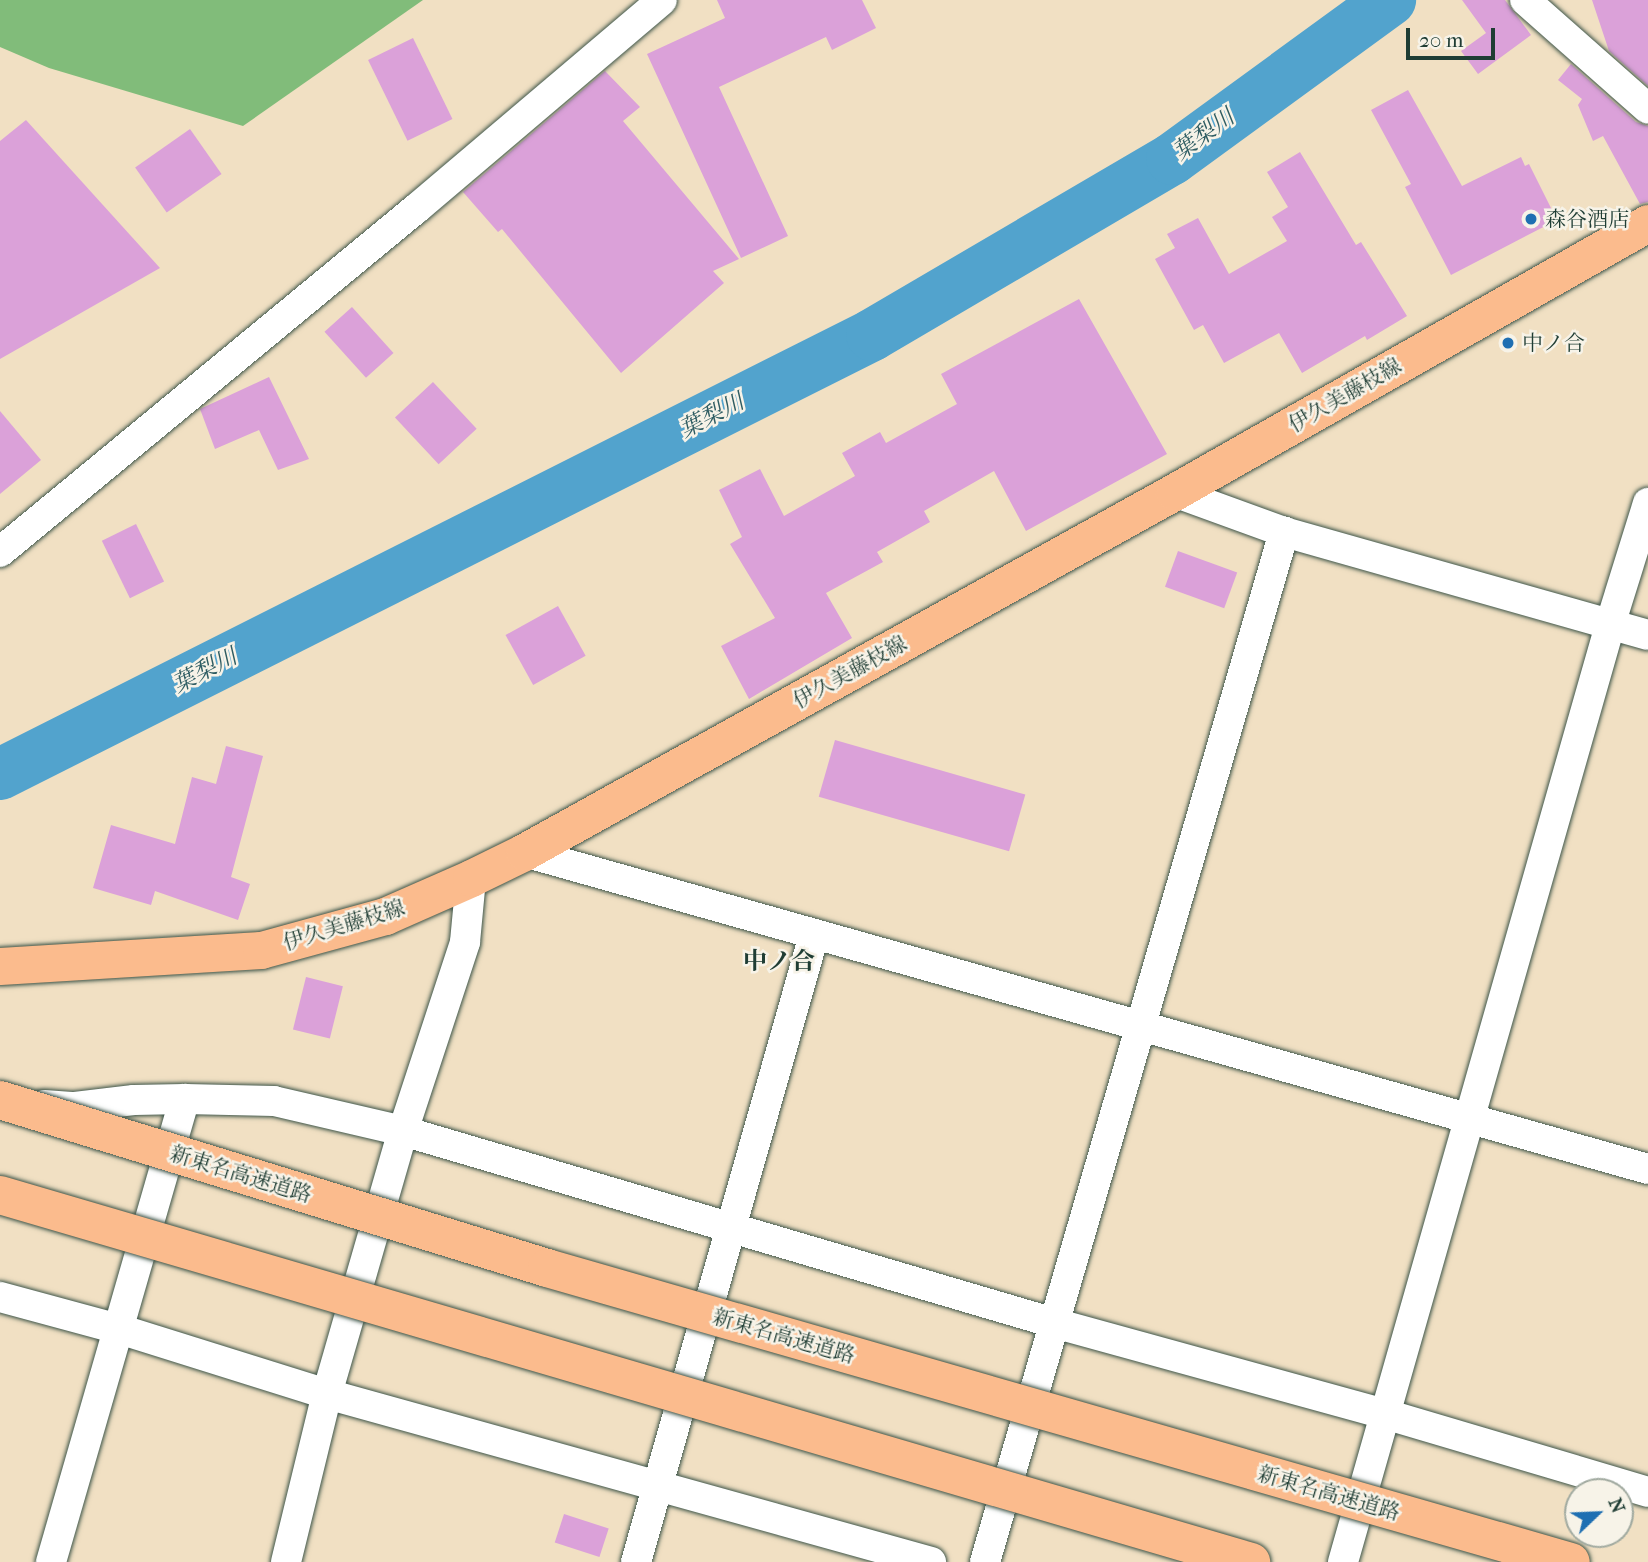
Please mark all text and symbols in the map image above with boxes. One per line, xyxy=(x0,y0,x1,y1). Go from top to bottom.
scale bar xyxy=(1410,14,1499,58)
text: 20 m xyxy=(1419,28,1463,52)
water label: 葉梨川 xyxy=(1168,104,1240,166)
place label: 森谷酒店 xyxy=(1545,206,1629,232)
marker: 森谷酒店 xyxy=(1523,211,1539,227)
place label: 中ノ合 xyxy=(1522,330,1585,356)
marker: 中ノ合 xyxy=(1500,335,1516,351)
street label: 伊久美藤枝線 xyxy=(1284,353,1406,437)
water label: 葉梨川 xyxy=(675,388,749,444)
street label: 伊久美藤枝線 xyxy=(789,630,911,714)
water label: 葉梨川 xyxy=(168,643,242,699)
street label: 伊久美藤枝線 xyxy=(280,895,408,955)
district label: 中ノ合 xyxy=(743,948,815,976)
street label: 新東名高速道路 xyxy=(167,1140,315,1208)
street label: 新東名高速道路 xyxy=(710,1304,858,1368)
street label: 新東名高速道路 xyxy=(1255,1461,1403,1525)
north arrow xyxy=(1564,1478,1634,1548)
text: N xyxy=(1604,1495,1629,1517)

